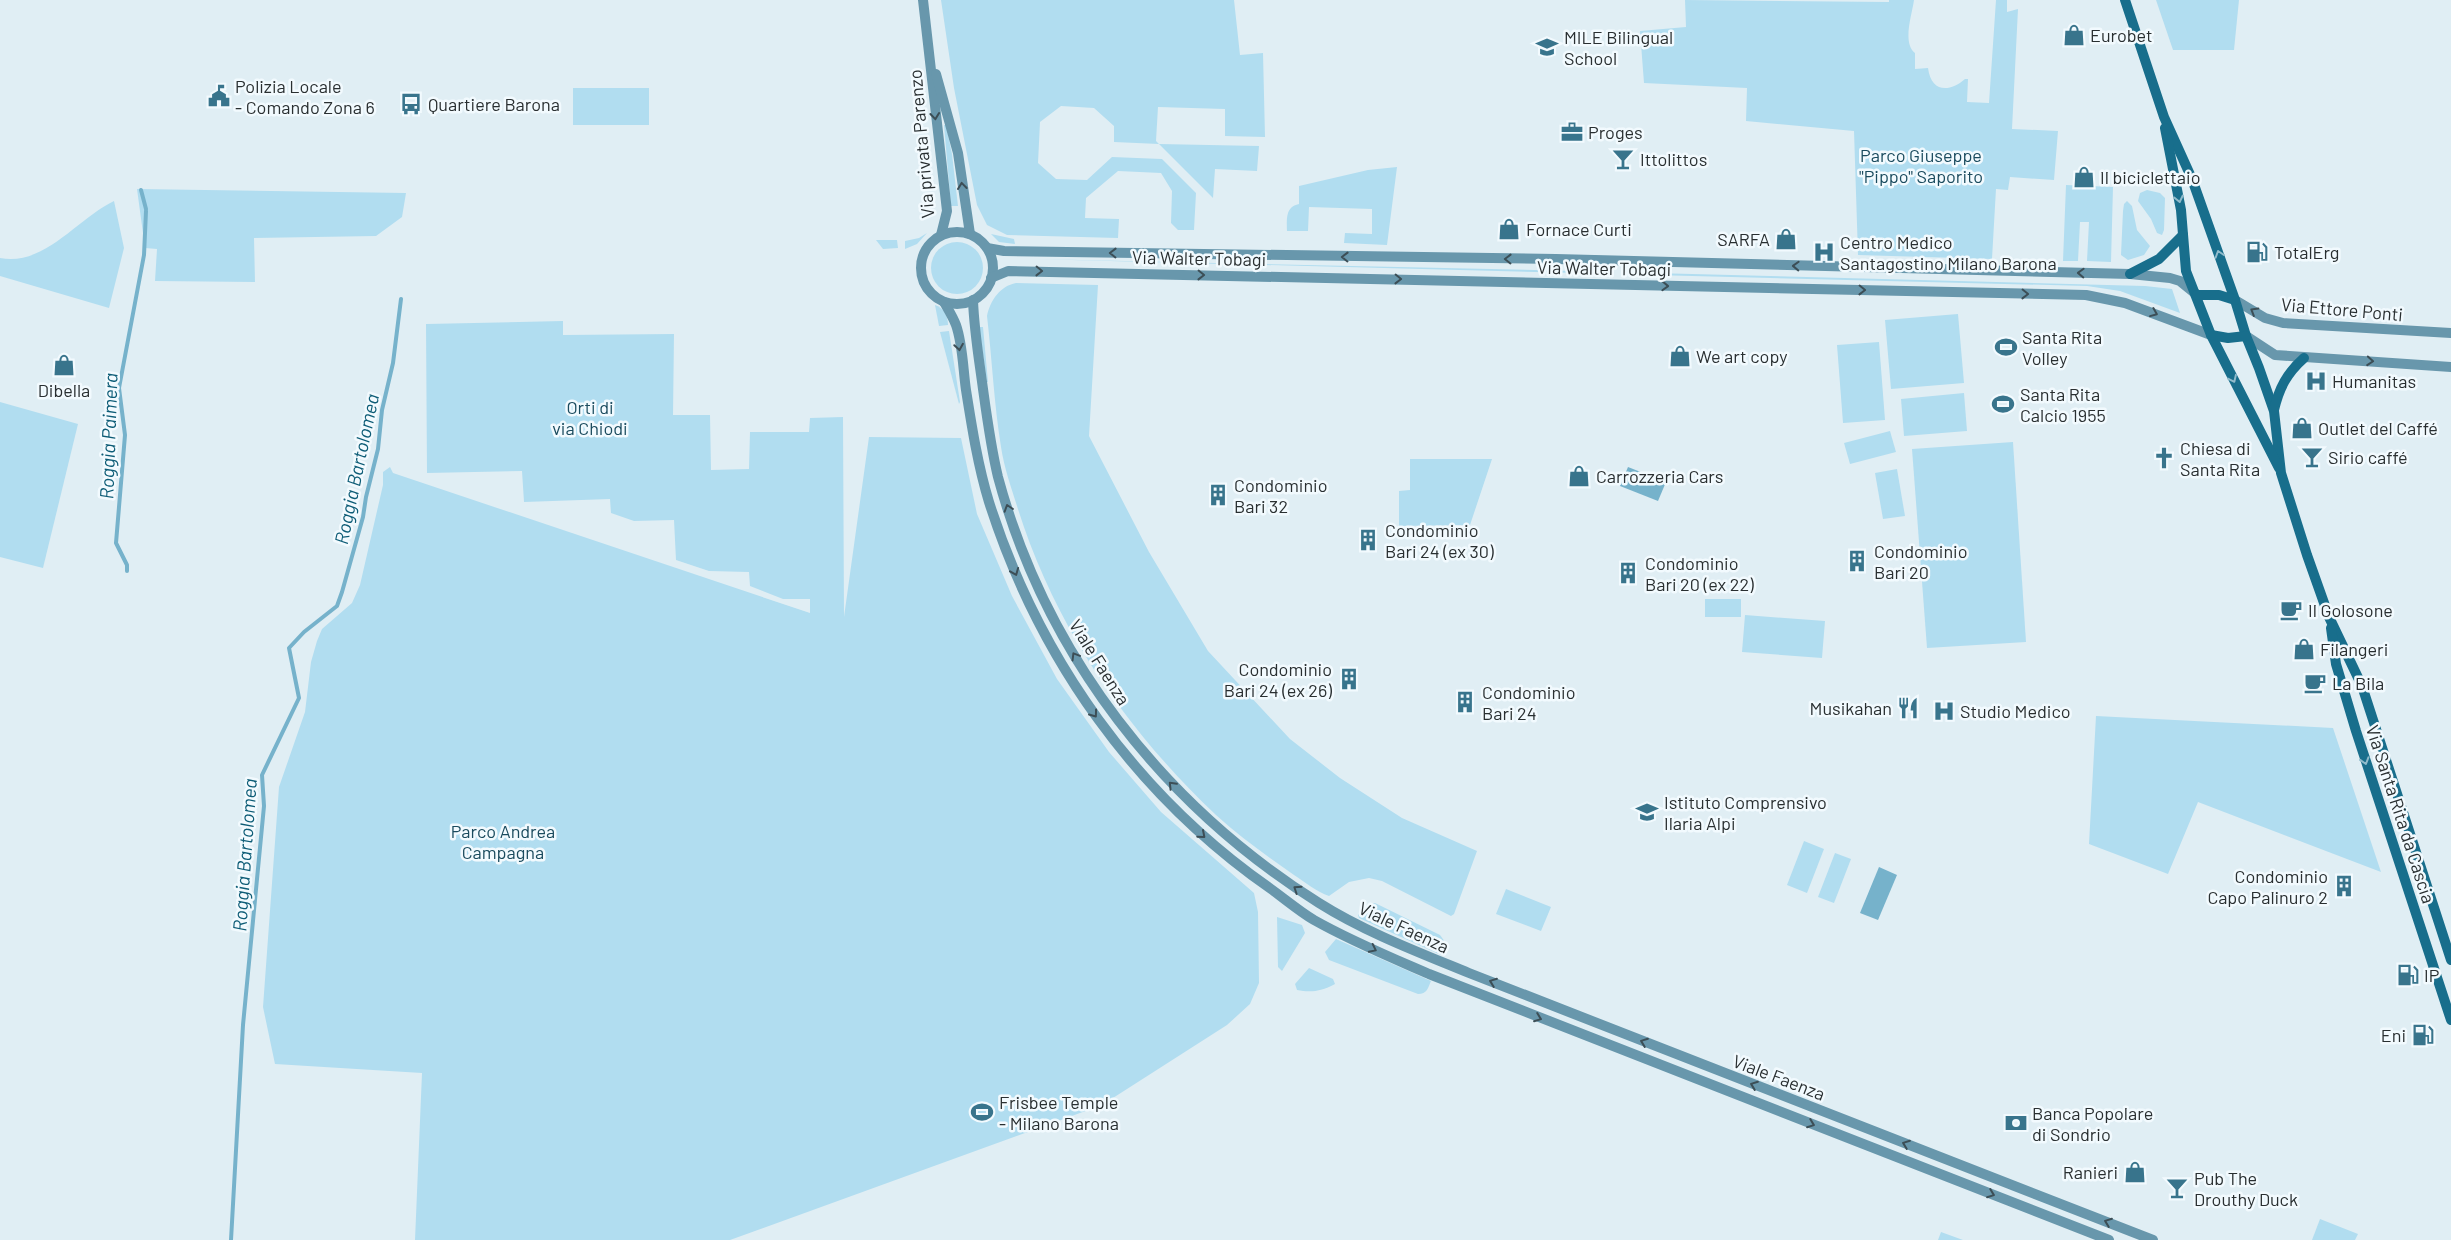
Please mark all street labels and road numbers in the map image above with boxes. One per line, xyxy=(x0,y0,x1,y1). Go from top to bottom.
street label: Via privata Parenzo xyxy=(904,69,938,219)
street label: Via Walter Tobagi xyxy=(1132,246,1266,270)
street label: Via Walter Tobagi xyxy=(1537,256,1671,280)
street label: Via Ettore Ponti xyxy=(2280,293,2404,325)
street label: Viale Faenza xyxy=(1065,615,1135,709)
street label: Via Santa Rita da Cascia xyxy=(2362,722,2440,906)
street label: Viale Faenza xyxy=(1355,897,1453,957)
street label: Viale Faenza xyxy=(1730,1049,1828,1105)

